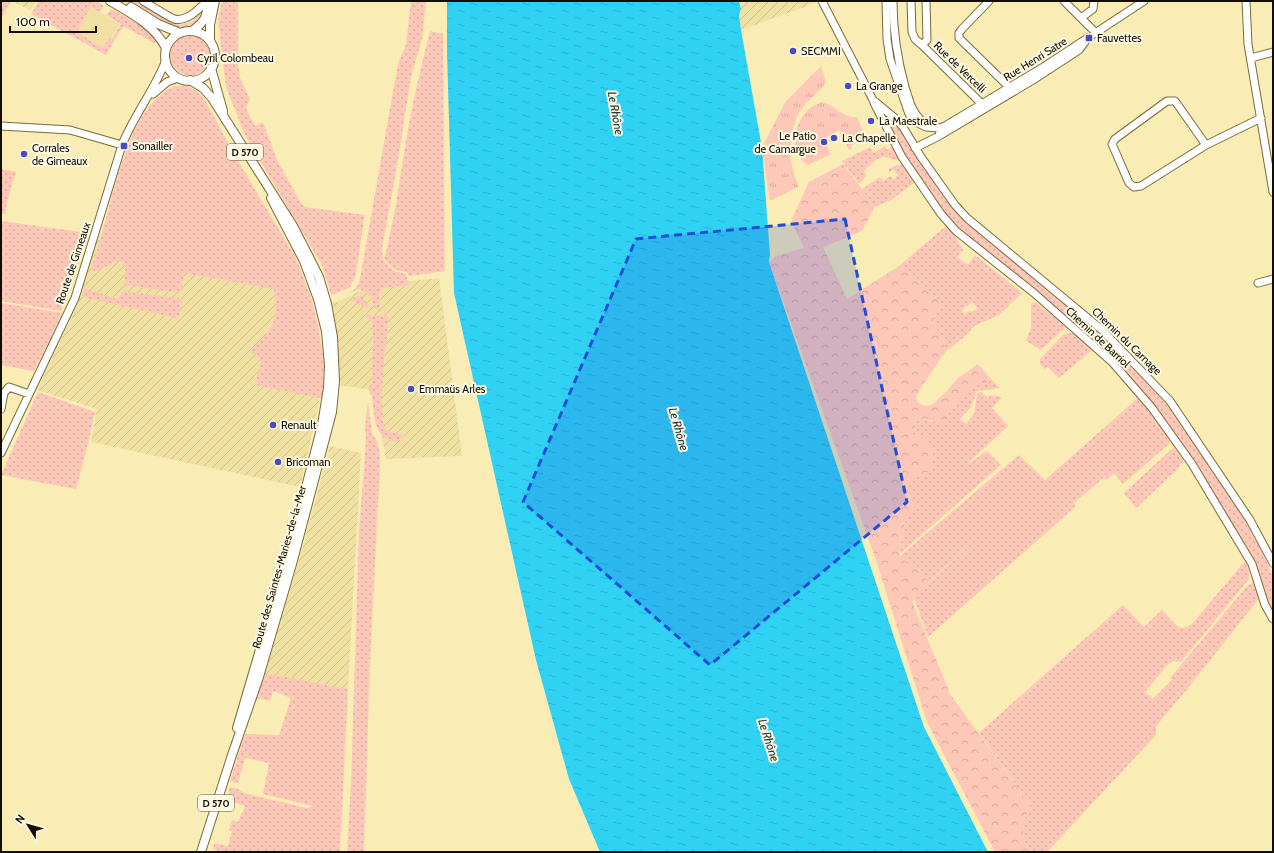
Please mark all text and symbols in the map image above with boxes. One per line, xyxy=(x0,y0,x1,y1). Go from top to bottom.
scale bar xyxy=(10,8,96,34)
text: 100 m xyxy=(16,14,50,29)
place label: Fauvettes xyxy=(1097,31,1142,45)
marker: Fauvettes xyxy=(1084,33,1094,43)
street label: Rue Henri Satre xyxy=(1001,34,1070,84)
street label: Rue de Vercelli xyxy=(931,38,989,96)
place label: SECMMI xyxy=(801,44,841,58)
marker: SECMMI xyxy=(788,46,798,56)
place label: Cyril Colombeau xyxy=(197,51,274,65)
marker: Cyril Colombeau xyxy=(184,53,194,63)
place label: La Grange xyxy=(856,79,903,93)
marker: La Grange xyxy=(843,81,853,91)
water label: Le Rhône xyxy=(605,90,627,136)
place label: La Maestrale xyxy=(879,114,938,128)
marker: La Maestrale xyxy=(866,116,876,126)
place label: Le Patio de Camargue xyxy=(755,129,816,156)
place label: La Chapelle xyxy=(842,131,896,145)
marker: La Chapelle xyxy=(829,133,839,143)
marker: Le Patio de Camargue xyxy=(819,137,829,147)
place label: Sonailler xyxy=(132,139,173,153)
place label: Corrales de Gimeaux xyxy=(32,141,88,168)
marker: Sonailler xyxy=(119,141,129,151)
road number: D 570 xyxy=(227,144,263,160)
marker: Corrales de Gimeaux xyxy=(19,149,29,159)
street label: Route de Gimeaux xyxy=(52,220,94,306)
street label: Chemin de Barriol xyxy=(1063,304,1133,371)
street label: Chemin du Carnage xyxy=(1089,304,1165,378)
place label: Emmaüs Arles xyxy=(419,382,486,396)
marker: Emmaüs Arles xyxy=(406,384,416,394)
water label: Le Rhône xyxy=(666,406,692,453)
place label: Renault xyxy=(281,418,317,432)
marker: Renault xyxy=(268,420,278,430)
place label: Bricoman xyxy=(286,455,330,469)
marker: Bricoman xyxy=(273,457,283,467)
street label: Route des Saintes-Maries-de-la-Mer xyxy=(249,483,309,650)
water label: Le Rhône xyxy=(755,717,783,764)
road number: D 570 xyxy=(198,795,234,811)
north arrow xyxy=(8,805,48,845)
text: N xyxy=(12,812,28,826)

